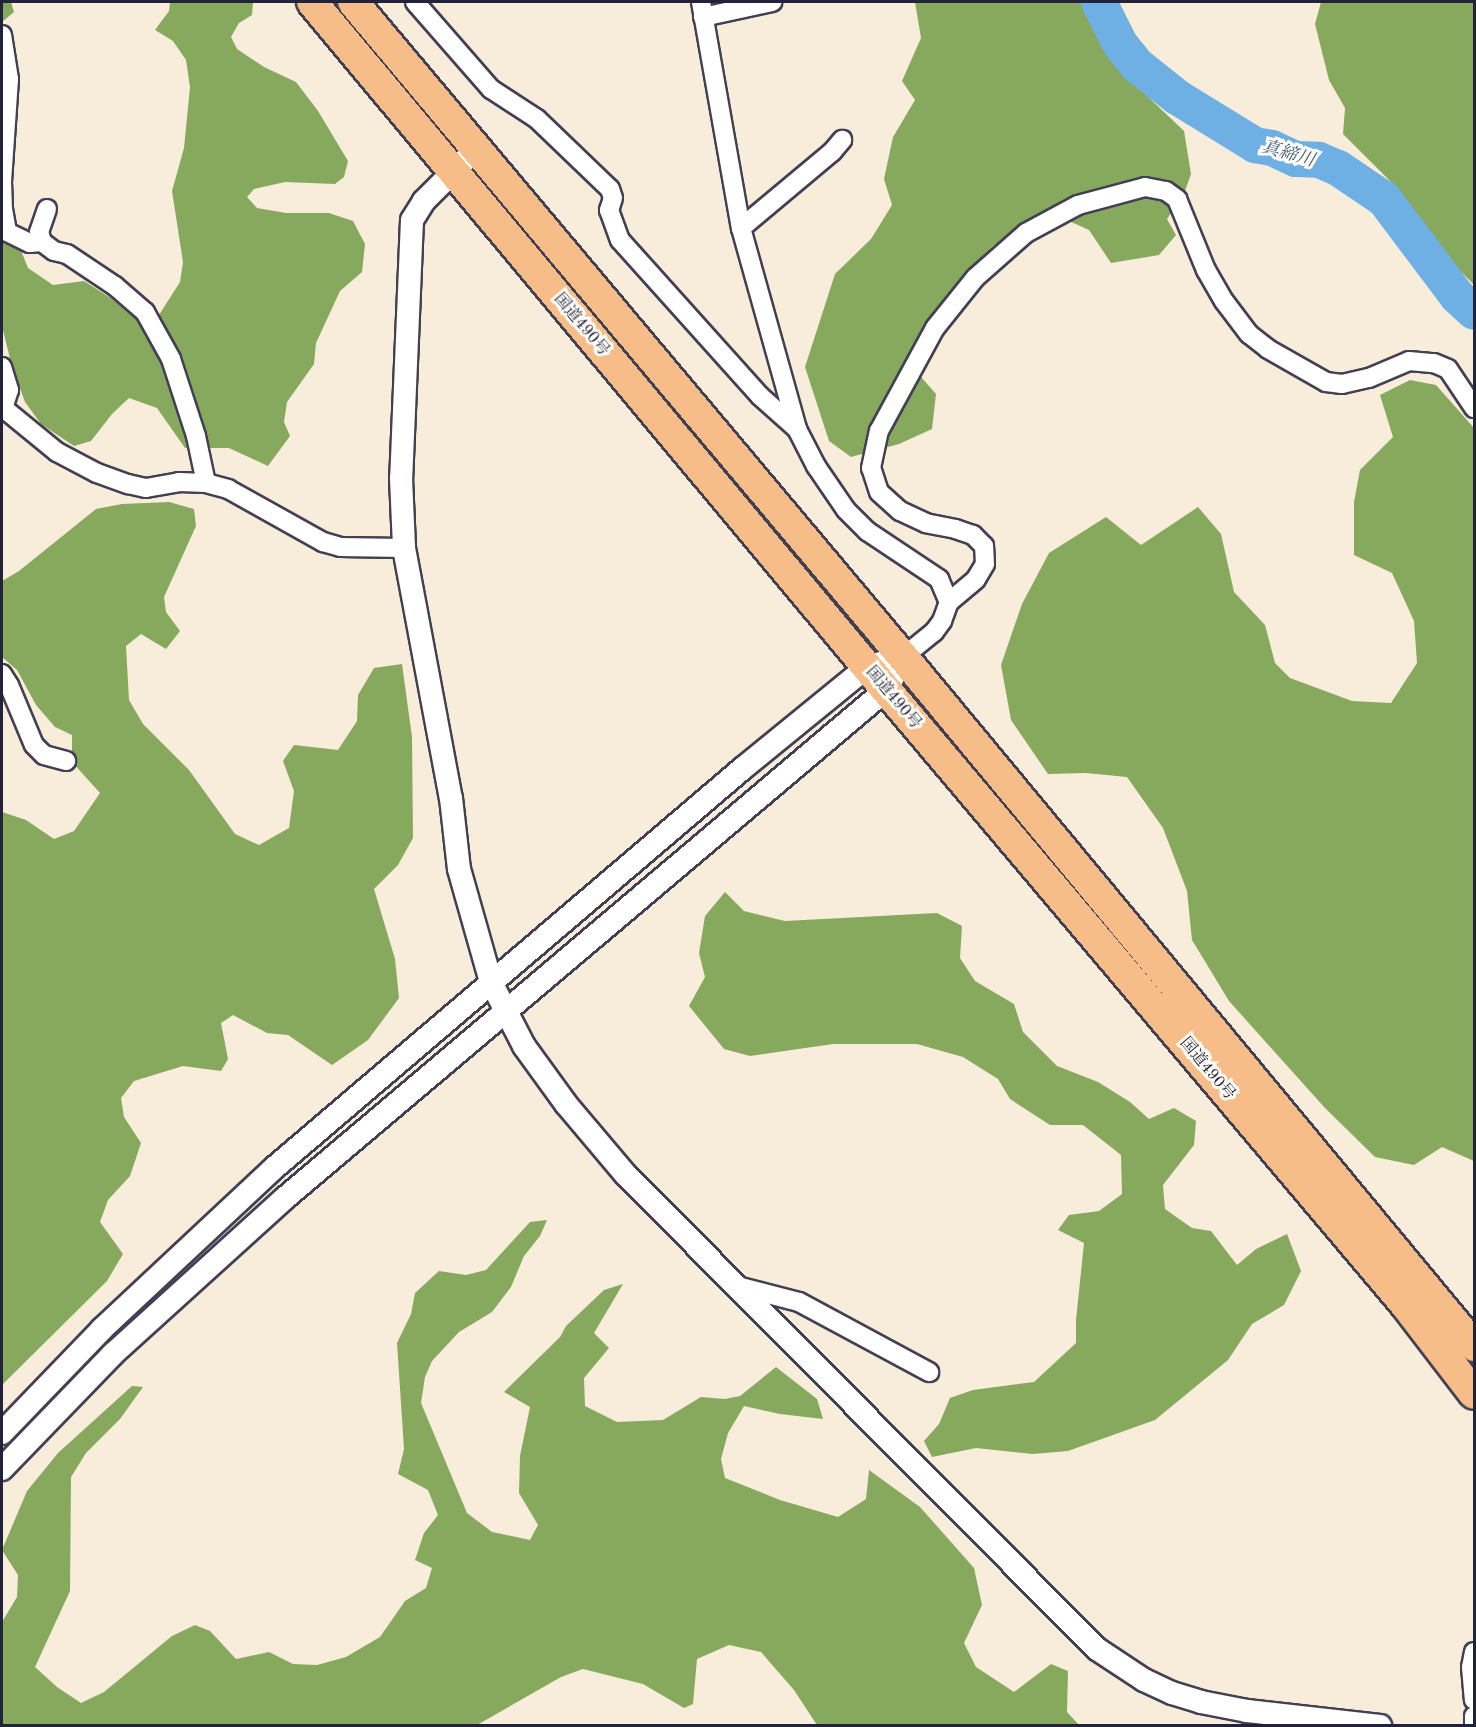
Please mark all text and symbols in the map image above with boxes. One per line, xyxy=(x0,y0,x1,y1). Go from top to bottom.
water label: 真締川 xyxy=(1259,136,1317,172)
street label: 国道490号 xyxy=(549,290,613,360)
street label: 国道490号 xyxy=(861,663,925,733)
street label: 国道490号 xyxy=(1175,1034,1239,1104)

